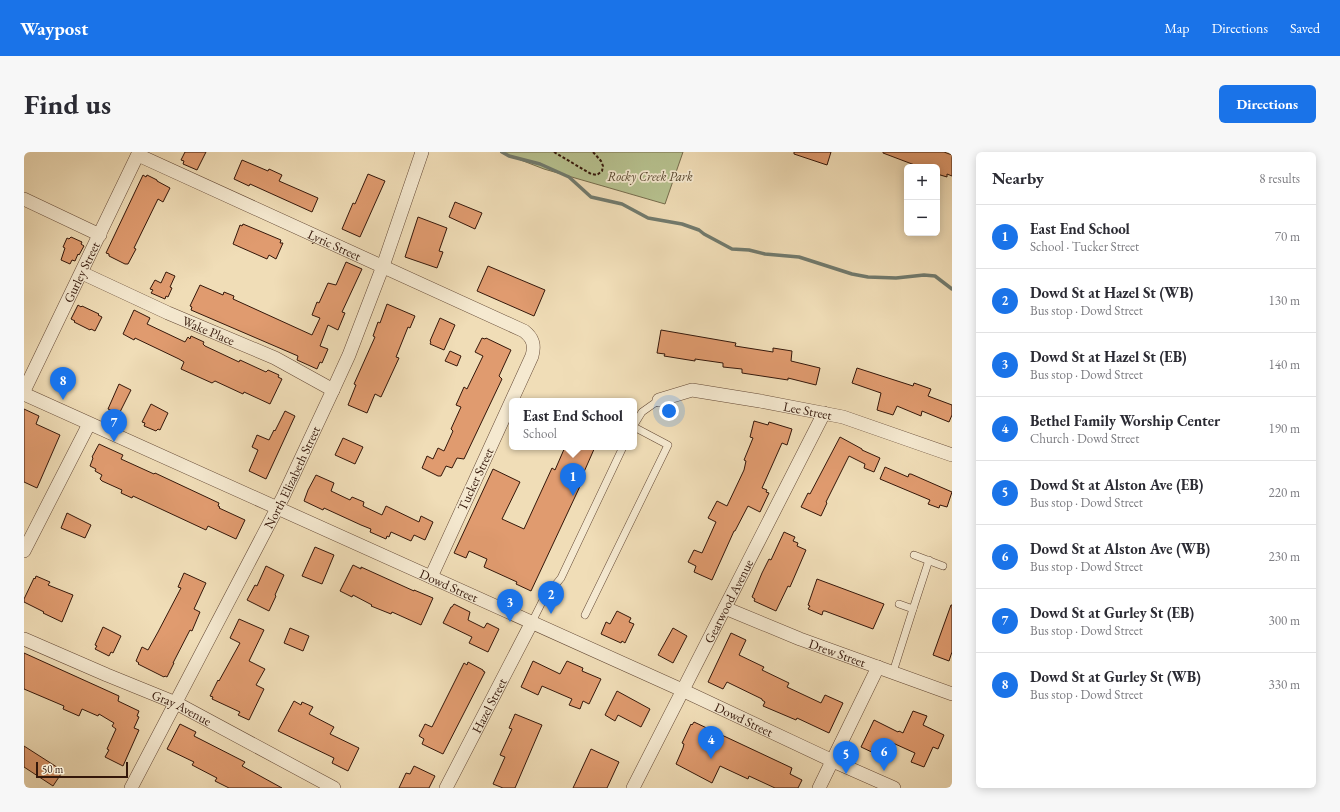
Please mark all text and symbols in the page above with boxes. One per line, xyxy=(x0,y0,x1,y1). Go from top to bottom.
text: Waypost xyxy=(20,16,88,41)
text: Map xyxy=(1164,19,1190,37)
text: Directions xyxy=(1212,19,1268,37)
text: Saved xyxy=(1290,19,1320,37)
button: Directions xyxy=(1219,85,1316,123)
text: Find us xyxy=(24,86,111,122)
map controls xyxy=(904,164,940,236)
button: + xyxy=(904,164,940,200)
text: Nearby xyxy=(992,167,1044,189)
park label: Rocky Creek Park xyxy=(607,168,693,185)
text: 8 results xyxy=(1259,170,1300,187)
button: − xyxy=(904,200,940,236)
text: East End School xyxy=(1030,219,1130,238)
street label: Lyric Street xyxy=(305,226,364,265)
text: 1 xyxy=(1002,228,1008,245)
text: 70 m xyxy=(1275,228,1300,245)
text: School · Tucker Street xyxy=(1030,238,1139,255)
street label: Gurley Street xyxy=(60,239,104,306)
text: Dowd St at Hazel St (WB) xyxy=(1030,283,1193,302)
text: 2 xyxy=(1002,292,1008,309)
text: 130 m xyxy=(1269,292,1300,309)
text: Bus stop · Dowd Street xyxy=(1030,302,1143,319)
street label: Wake Place xyxy=(180,312,237,349)
text: Dowd St at Hazel St (EB) xyxy=(1030,347,1187,366)
text: 3 xyxy=(1002,356,1008,373)
text: 140 m xyxy=(1269,356,1300,373)
text: Bus stop · Dowd Street xyxy=(1030,366,1143,383)
pin: 8 xyxy=(50,367,76,400)
popup xyxy=(509,398,637,450)
street label: Lee Street xyxy=(782,398,833,424)
your location xyxy=(659,401,679,421)
text: East End School xyxy=(523,406,623,425)
pin: 7 xyxy=(101,409,127,442)
text: Bethel Family Worship Center xyxy=(1030,411,1220,430)
text: 4 xyxy=(1002,420,1008,437)
text: 190 m xyxy=(1269,420,1300,437)
street label: North Elizabeth Street xyxy=(260,423,324,532)
text: School xyxy=(523,425,557,442)
text: Church · Dowd Street xyxy=(1030,430,1139,447)
street label: Tucker Street xyxy=(453,445,497,513)
pin: 1 xyxy=(560,463,586,496)
text: Dowd St at Alston Ave (EB) xyxy=(1030,475,1203,494)
text: 5 xyxy=(1002,484,1008,501)
text: 220 m xyxy=(1269,484,1300,501)
text: Bus stop · Dowd Street xyxy=(1030,494,1143,511)
text: Dowd St at Alston Ave (WB) xyxy=(1030,539,1210,558)
text: 6 xyxy=(1002,548,1008,565)
text: 230 m xyxy=(1269,548,1300,565)
street label: Gearwood Avenue xyxy=(700,556,757,646)
text: Bus stop · Dowd Street xyxy=(1030,558,1143,575)
street label: Dowd Street xyxy=(417,565,481,606)
pin: 2 xyxy=(538,581,564,614)
pin: 3 xyxy=(497,589,523,622)
text: Dowd St at Gurley St (EB) xyxy=(1030,603,1194,622)
text: 7 xyxy=(1002,612,1008,629)
text: 300 m xyxy=(1269,612,1300,629)
text: Bus stop · Dowd Street xyxy=(1030,622,1143,639)
street label: Drew Street xyxy=(806,635,868,671)
text: Dowd St at Gurley St (WB) xyxy=(1030,667,1201,686)
street label: Hazel Street xyxy=(468,675,511,736)
text: 8 xyxy=(1002,676,1008,693)
text: 330 m xyxy=(1269,676,1300,693)
street label: Gray Avenue xyxy=(149,686,214,730)
text: Bus stop · Dowd Street xyxy=(1030,686,1143,703)
street label: Dowd Street xyxy=(712,699,776,741)
pin: 4 xyxy=(698,726,724,759)
pin: 6 xyxy=(871,738,897,771)
pin: 5 xyxy=(833,741,859,774)
scale bar xyxy=(36,760,128,779)
text: 50 m xyxy=(42,762,63,776)

